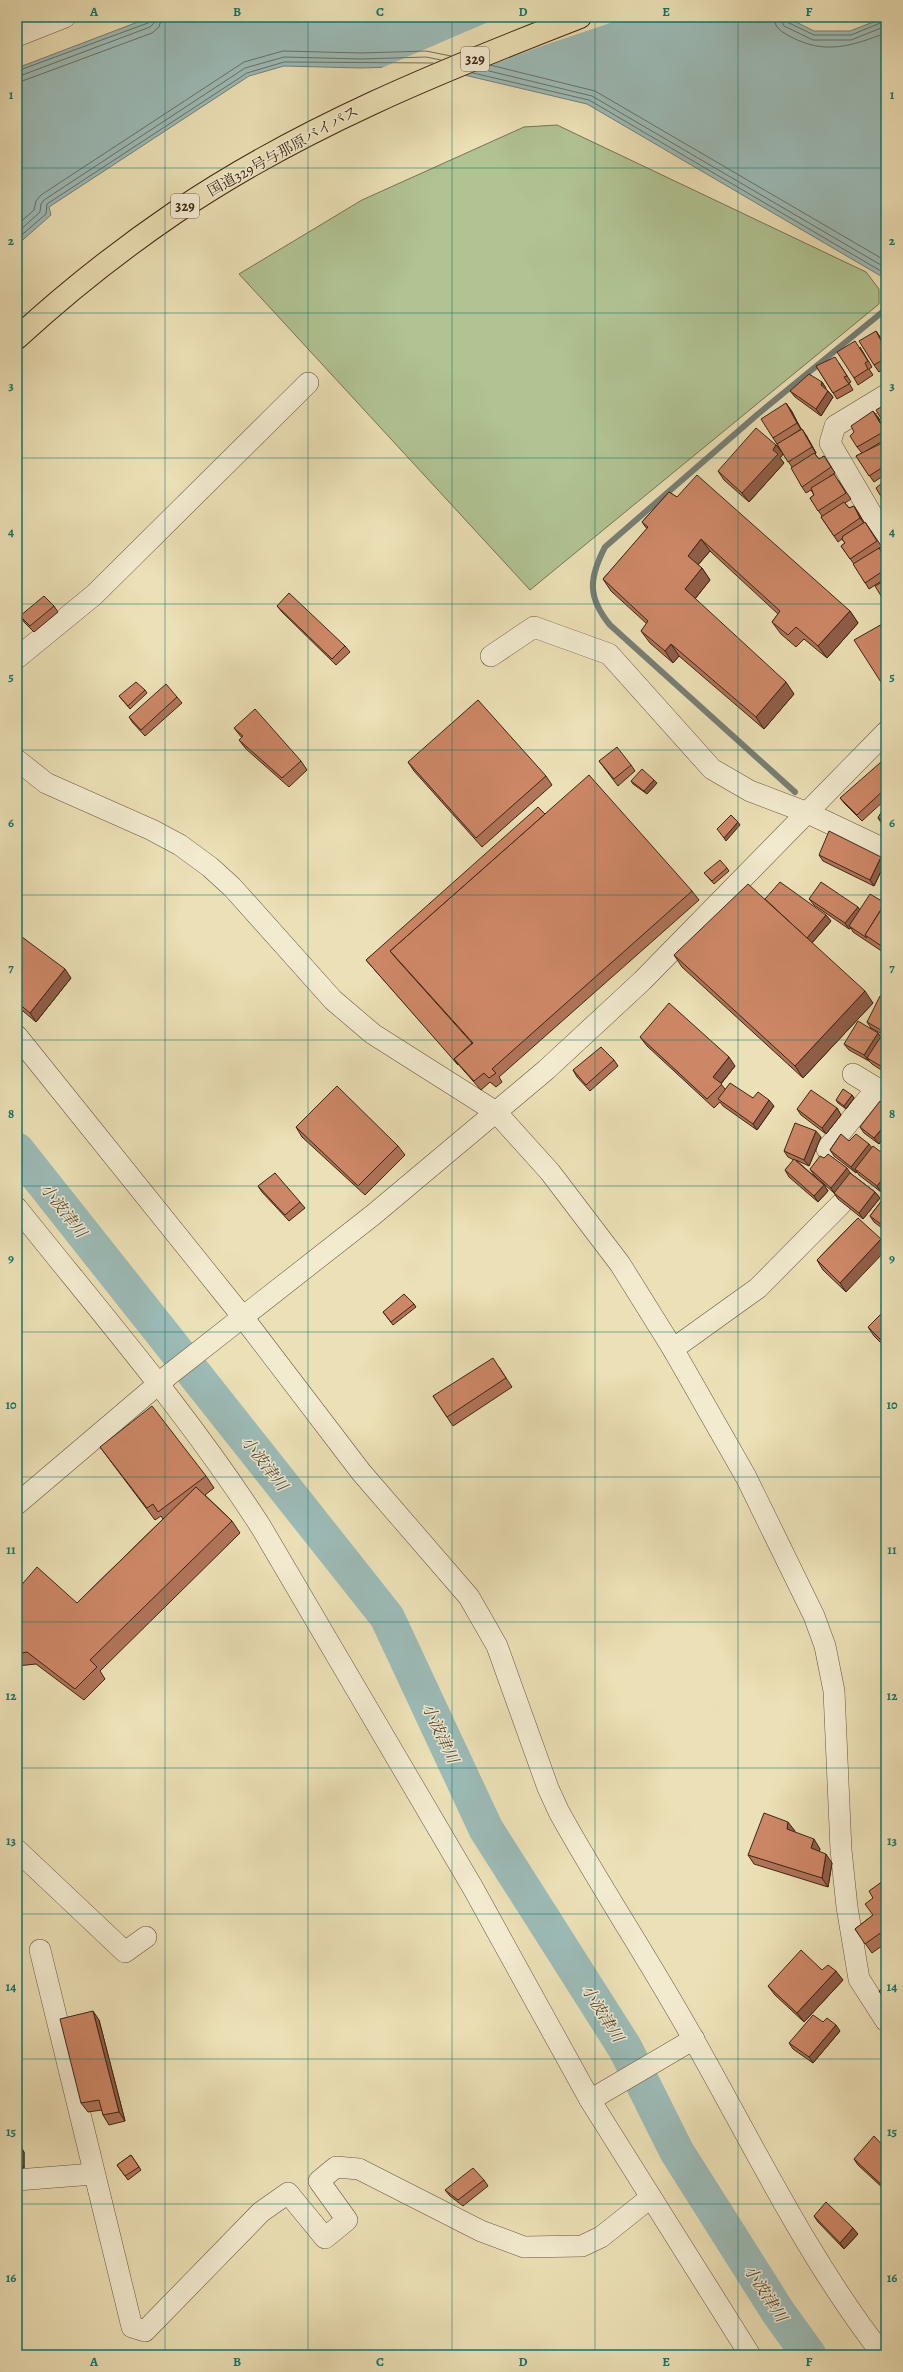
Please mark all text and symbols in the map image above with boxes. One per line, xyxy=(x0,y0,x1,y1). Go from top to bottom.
text: A xyxy=(89,3,99,20)
text: B xyxy=(233,3,241,20)
text: C xyxy=(376,3,384,20)
text: D xyxy=(518,3,528,20)
text: E xyxy=(662,3,670,20)
text: F xyxy=(806,3,813,20)
road number: 329 xyxy=(461,47,489,71)
text: 1 xyxy=(9,86,14,103)
text: 1 xyxy=(890,86,895,103)
street label: 国道329号与那原バイパス xyxy=(204,101,362,201)
road number: 329 xyxy=(171,194,199,218)
text: 2 xyxy=(8,232,15,249)
text: 2 xyxy=(889,232,896,249)
text: 3 xyxy=(8,377,14,394)
text: 3 xyxy=(889,377,895,394)
text: 4 xyxy=(8,523,14,540)
text: 4 xyxy=(889,523,895,540)
text: 5 xyxy=(8,668,14,685)
text: 5 xyxy=(889,668,895,685)
text: 6 xyxy=(8,814,14,831)
text: 6 xyxy=(889,814,895,831)
text: 7 xyxy=(8,959,14,976)
text: 7 xyxy=(889,959,895,976)
text: 8 xyxy=(8,1105,14,1122)
text: 8 xyxy=(889,1105,895,1122)
water label: 小波津川 xyxy=(35,1179,93,1244)
text: 9 xyxy=(8,1250,14,1267)
text: 9 xyxy=(889,1250,895,1267)
text: 10 xyxy=(5,1396,17,1413)
text: 10 xyxy=(886,1396,898,1413)
water label: 小波津川 xyxy=(236,1432,294,1497)
text: 11 xyxy=(6,1541,16,1558)
text: 11 xyxy=(887,1541,897,1558)
text: 12 xyxy=(6,1687,17,1704)
text: 12 xyxy=(887,1687,898,1704)
water label: 小波津川 xyxy=(417,1700,464,1769)
text: 13 xyxy=(6,1832,17,1849)
text: 13 xyxy=(887,1832,898,1849)
text: 14 xyxy=(6,1978,16,1995)
text: 14 xyxy=(887,1978,897,1995)
water label: 小波津川 xyxy=(576,1981,629,2048)
text: 15 xyxy=(6,2123,17,2140)
text: 15 xyxy=(887,2123,898,2140)
water label: 小波津川 xyxy=(739,2261,793,2328)
text: 16 xyxy=(6,2269,16,2286)
text: 16 xyxy=(887,2269,897,2286)
text: A xyxy=(89,2353,99,2370)
text: B xyxy=(233,2353,241,2370)
text: C xyxy=(376,2353,384,2370)
text: D xyxy=(518,2353,528,2370)
text: E xyxy=(662,2353,670,2370)
text: F xyxy=(806,2353,813,2370)

